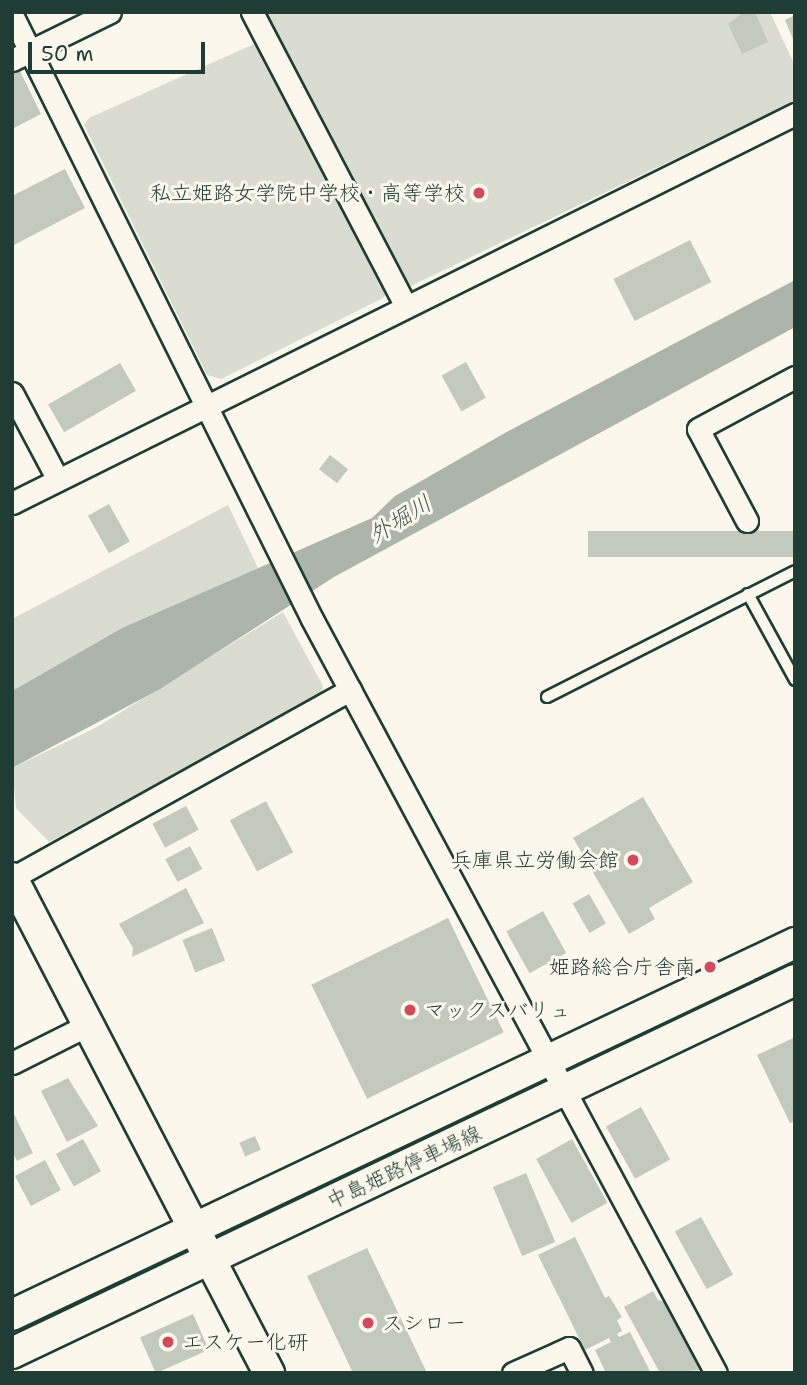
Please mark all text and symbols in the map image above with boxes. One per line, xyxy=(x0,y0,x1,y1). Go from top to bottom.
scale bar xyxy=(32,28,208,72)
text: 50 m xyxy=(41,40,94,68)
place label: 私立姫路女学院中学校・高等学校 xyxy=(150,180,465,206)
marker: 私立姫路女学院中学校・高等学校 xyxy=(471,185,487,201)
water label: 外堀川 xyxy=(363,489,437,549)
place label: 兵庫県立労働会館 xyxy=(451,847,619,873)
marker: 兵庫県立労働会館 xyxy=(625,852,641,868)
place label: 姫路総合庁舎南 xyxy=(549,954,696,980)
marker: 姫路総合庁舎南 xyxy=(702,959,718,975)
place label: マックスバリュ xyxy=(424,997,571,1023)
marker: マックスバリュ xyxy=(402,1002,418,1018)
street label: 中島姫路停車場線 xyxy=(323,1120,485,1214)
place label: スシロー xyxy=(382,1310,466,1336)
marker: スシロー xyxy=(360,1315,376,1331)
place label: エスケー化研 xyxy=(182,1329,308,1355)
marker: エスケー化研 xyxy=(160,1334,176,1350)

